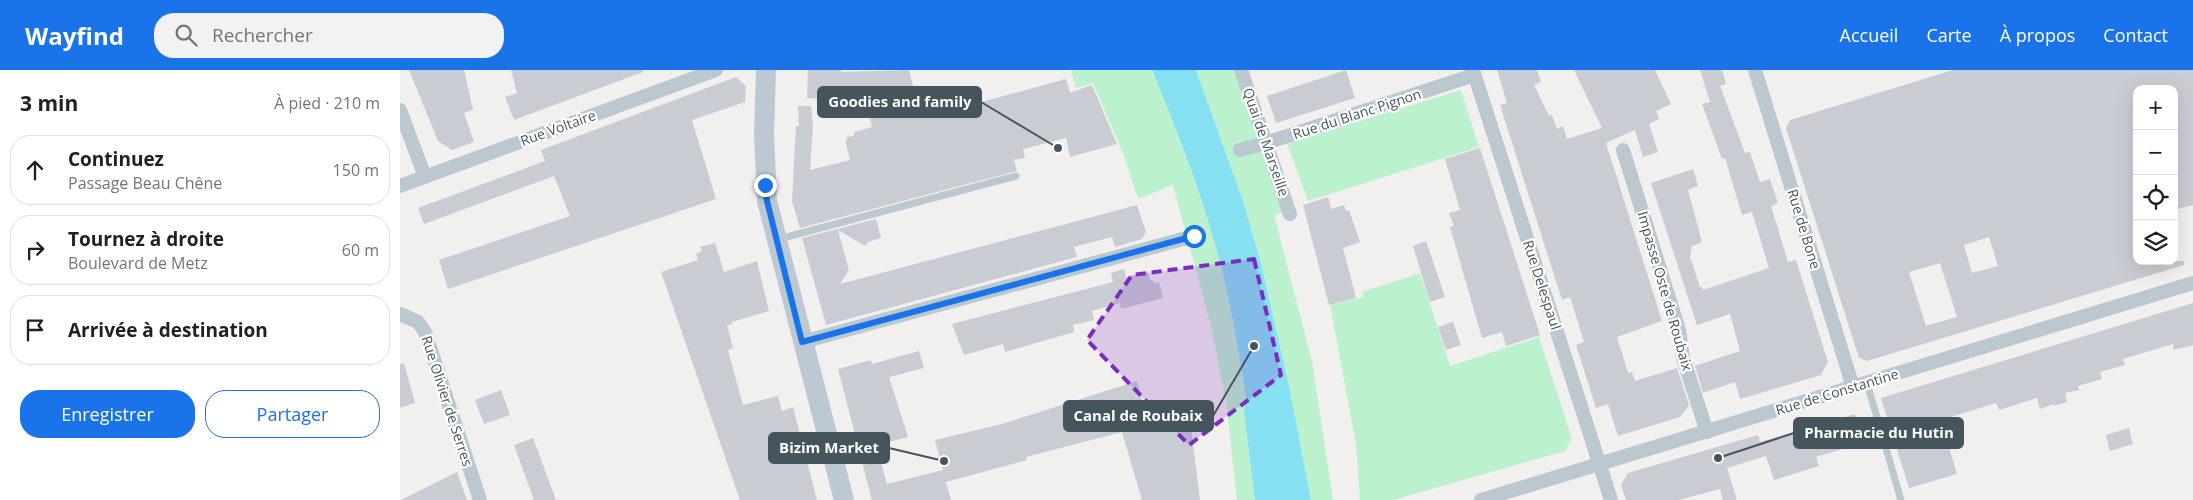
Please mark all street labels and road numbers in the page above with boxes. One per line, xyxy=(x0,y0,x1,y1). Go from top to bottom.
street label: Rue du Blanc Pignon xyxy=(1290,84,1423,143)
street label: Quai de Marseille xyxy=(1239,85,1294,199)
street label: Rue Voltaire xyxy=(517,105,598,150)
street label: Rue de Bone xyxy=(1783,187,1826,271)
street label: Impasse Oste de Roubaix xyxy=(1634,209,1698,373)
street label: Rue Delespaul xyxy=(1519,238,1566,332)
street label: Rue Olivier de Serres xyxy=(417,333,478,469)
street label: Rue de Constantine xyxy=(1773,364,1901,419)

